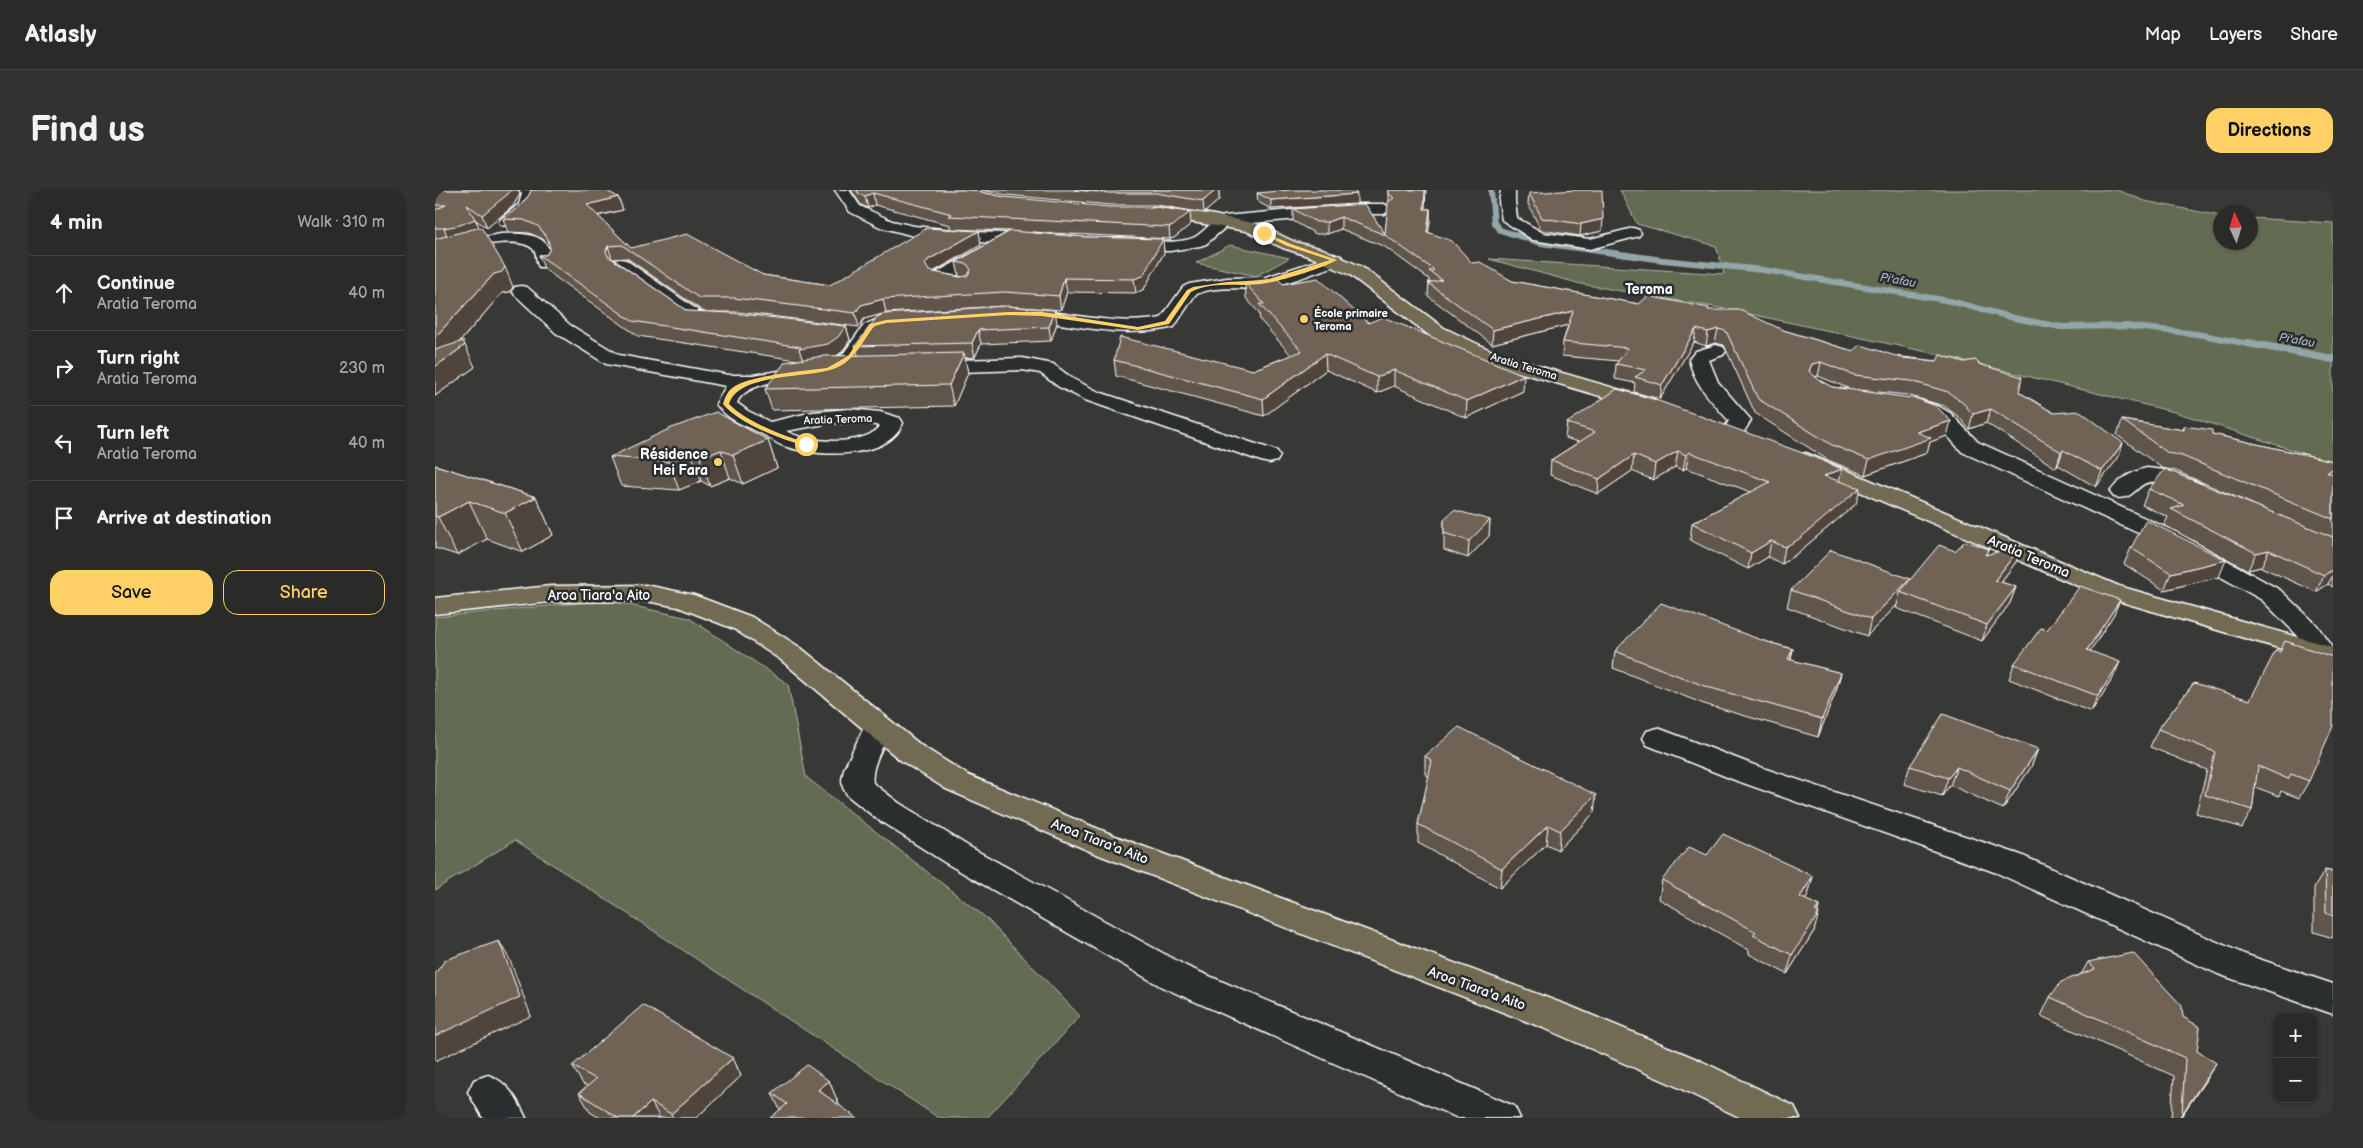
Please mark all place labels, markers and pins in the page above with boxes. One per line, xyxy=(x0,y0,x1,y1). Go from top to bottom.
place label: École primaire Teroma xyxy=(1314,306,1388,333)
marker: École primaire Teroma xyxy=(1298,313,1310,325)
place label: Résidence Hei Fara xyxy=(640,446,708,479)
marker: Résidence Hei Fara xyxy=(712,456,724,468)

